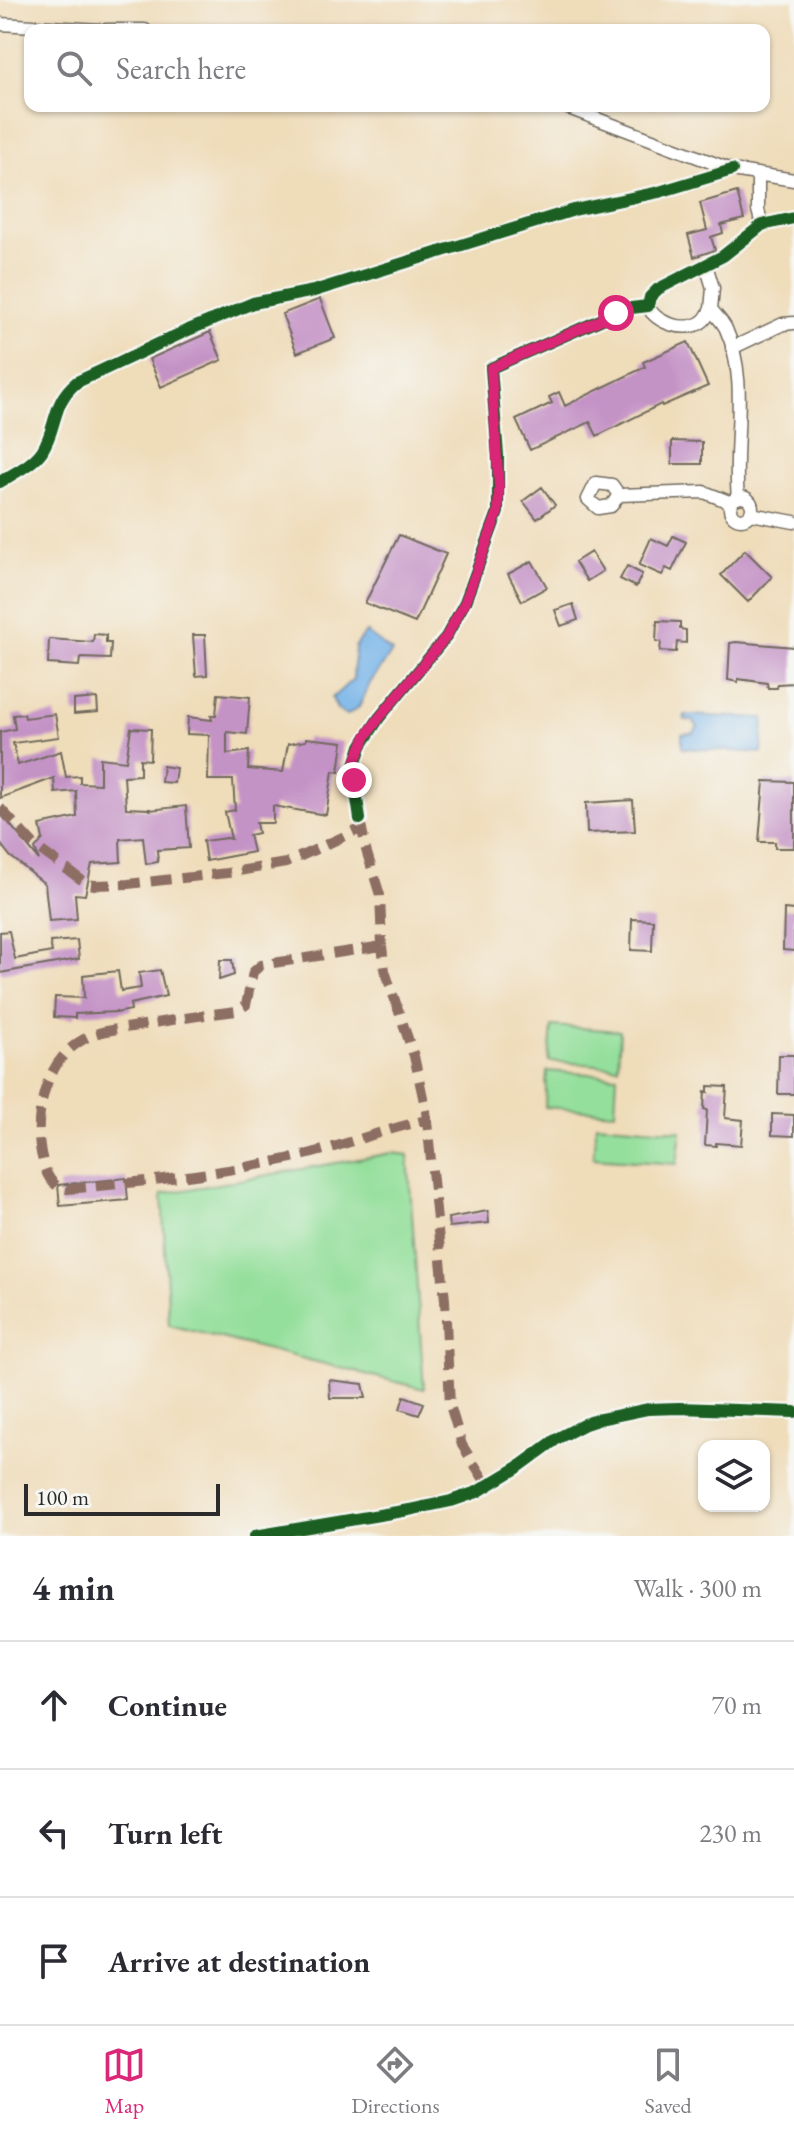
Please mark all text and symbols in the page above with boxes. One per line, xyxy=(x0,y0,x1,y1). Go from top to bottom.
search box xyxy=(24,24,770,112)
icon: search xyxy=(52,46,96,90)
text: Search here xyxy=(116,49,246,88)
route start xyxy=(598,295,634,331)
route end xyxy=(336,762,372,798)
map controls xyxy=(698,1440,770,1512)
button: layers xyxy=(698,1440,770,1512)
scale bar xyxy=(24,1480,220,1516)
text: 100 m xyxy=(36,1483,89,1512)
text: 4 min xyxy=(32,1566,115,1610)
text: Walk · 300 m xyxy=(634,1571,762,1605)
icon: ahead xyxy=(32,1683,76,1727)
text: Continue xyxy=(108,1686,227,1725)
text: 70 m xyxy=(712,1688,762,1722)
icon: left xyxy=(32,1811,76,1855)
text: Turn left xyxy=(108,1814,222,1853)
text: 230 m xyxy=(699,1816,762,1850)
icon: arrive xyxy=(32,1939,76,1983)
text: Arrive at destination xyxy=(108,1942,370,1981)
tab: Map xyxy=(102,2043,146,2120)
tab: Directions xyxy=(351,2043,440,2120)
tab: Saved xyxy=(644,2043,692,2120)

